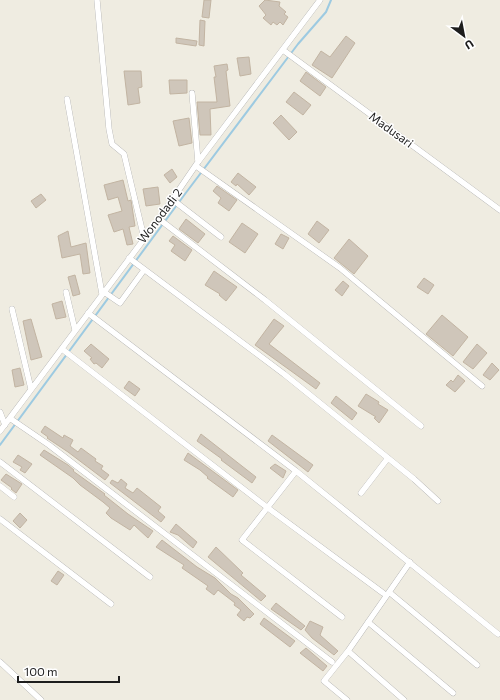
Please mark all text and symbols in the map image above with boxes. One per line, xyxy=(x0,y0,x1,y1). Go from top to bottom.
north arrow xyxy=(444,16,484,56)
text: U xyxy=(463,37,476,53)
street label: Madusari xyxy=(367,109,416,150)
street label: Wonodadi 2 xyxy=(134,185,184,245)
scale bar xyxy=(18,658,119,684)
text: 100 m xyxy=(24,664,58,678)

